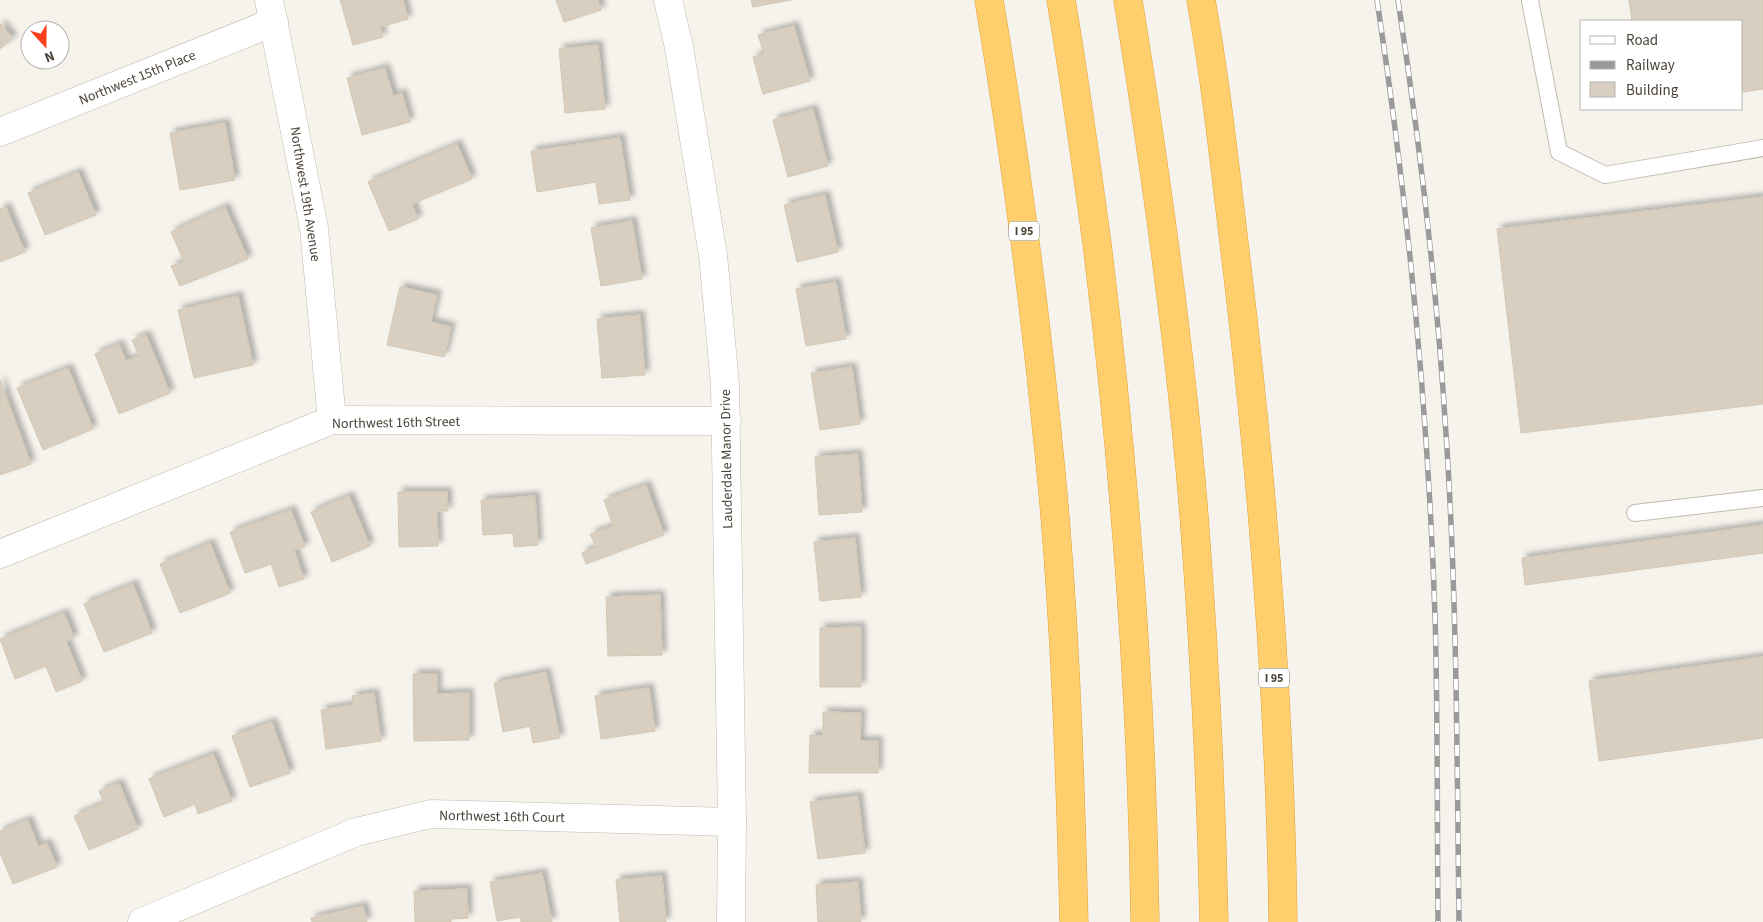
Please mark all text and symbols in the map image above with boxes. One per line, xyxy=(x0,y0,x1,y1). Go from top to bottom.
north arrow xyxy=(20,20,70,70)
legend xyxy=(1580,20,1743,110)
text: Road xyxy=(1626,30,1658,51)
text: N xyxy=(41,45,57,67)
street label: Northwest 15th Place xyxy=(76,45,199,111)
text: Railway xyxy=(1626,55,1675,76)
text: Building xyxy=(1626,80,1679,101)
street label: Northwest 19th Avenue xyxy=(284,125,326,263)
road number: I 95 xyxy=(1009,222,1039,240)
street label: Lauderdale Manor Drive xyxy=(716,389,738,529)
street label: Northwest 16th Street xyxy=(332,412,460,434)
road number: I 95 xyxy=(1259,668,1289,688)
street label: Northwest 16th Court xyxy=(439,806,565,828)

